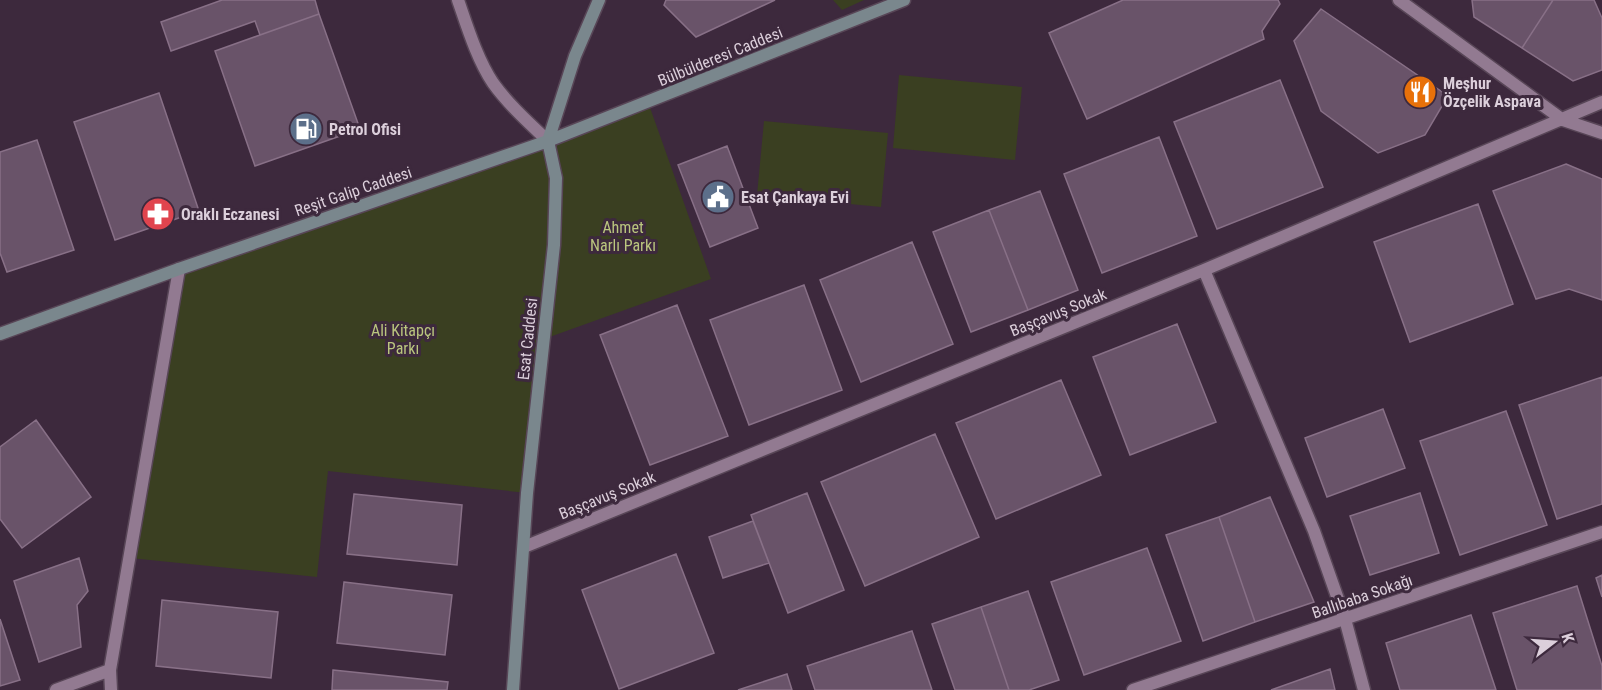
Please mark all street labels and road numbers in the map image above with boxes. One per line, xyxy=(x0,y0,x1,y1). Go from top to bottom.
street label: Bülbülderesi Caddesi xyxy=(655,23,785,90)
street label: Reşit Galip Caddesi xyxy=(292,163,414,220)
street label: Başçavuş Sokak xyxy=(1007,284,1110,340)
street label: Esat Caddesi xyxy=(514,297,541,381)
street label: Başçavuş Sokak xyxy=(556,467,659,523)
street label: Ballıbaba Sokağı xyxy=(1309,570,1415,623)

